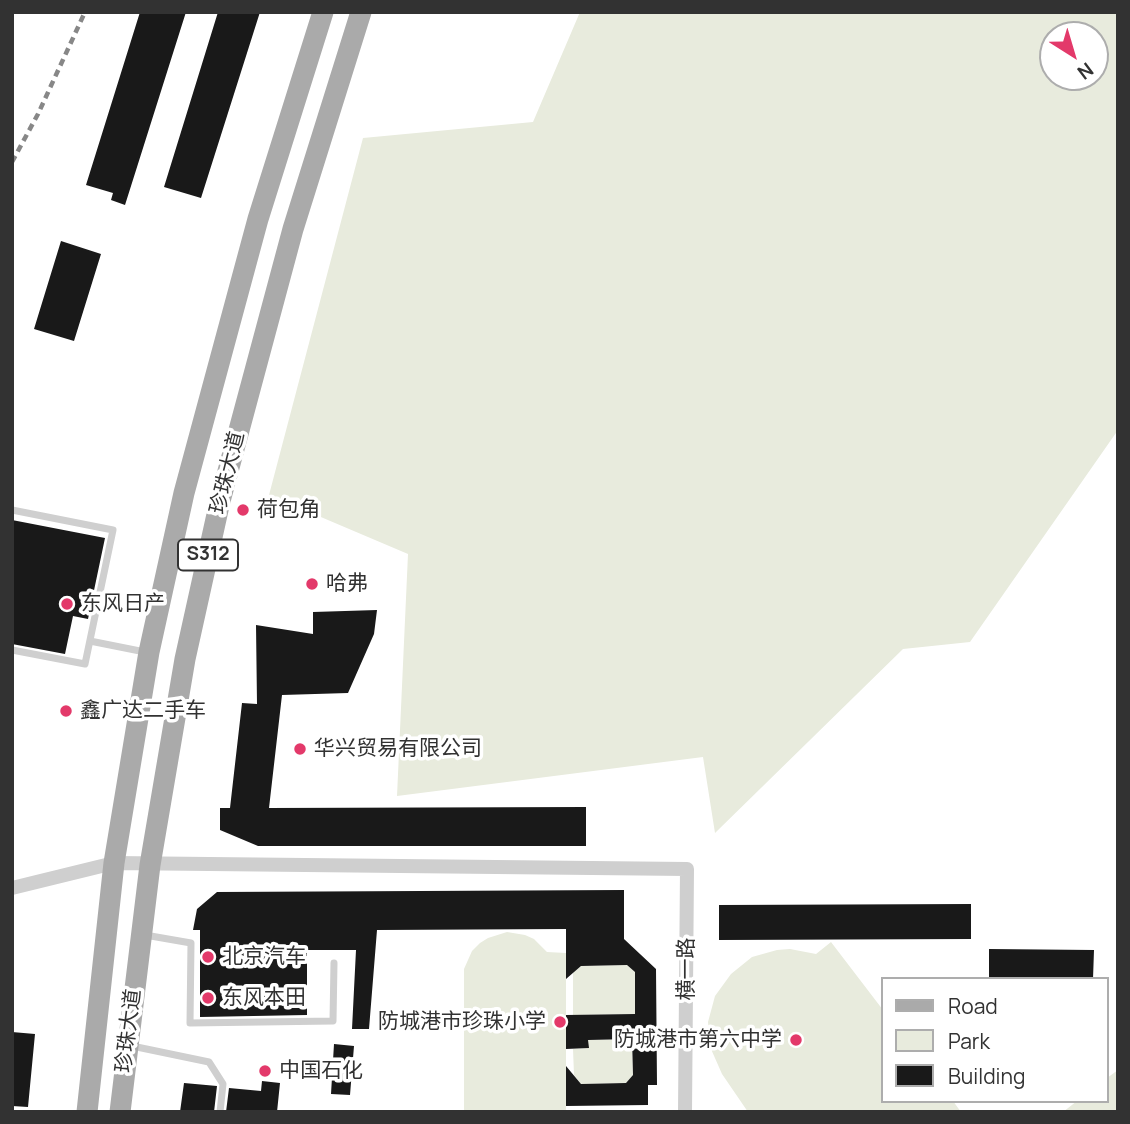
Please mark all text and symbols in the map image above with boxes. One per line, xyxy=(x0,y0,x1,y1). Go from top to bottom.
north arrow xyxy=(1039,21,1109,91)
text: N xyxy=(1072,57,1099,86)
street label: 珍珠大道 xyxy=(206,429,250,517)
place label: 荷包角 xyxy=(257,497,320,523)
marker: 荷包角 xyxy=(235,502,251,518)
road number: S312 xyxy=(178,540,238,570)
place label: 哈弗 xyxy=(326,571,368,597)
marker: 哈弗 xyxy=(304,576,320,592)
place label: 东风日产 xyxy=(81,591,165,617)
marker: 东风日产 xyxy=(59,596,75,612)
place label: 鑫广达二手车 xyxy=(80,698,206,724)
marker: 鑫广达二手车 xyxy=(58,703,74,719)
place label: 华兴贸易有限公司 xyxy=(314,736,482,762)
marker: 华兴贸易有限公司 xyxy=(292,741,308,757)
street label: 横一路 xyxy=(674,938,700,1000)
place label: 北京汽车 xyxy=(222,944,306,970)
marker: 北京汽车 xyxy=(200,949,216,965)
legend xyxy=(881,977,1109,1103)
place label: 东风本田 xyxy=(222,985,306,1011)
street label: 珍珠大道 xyxy=(111,988,147,1074)
marker: 东风本田 xyxy=(200,990,216,1006)
text: Road xyxy=(948,992,998,1020)
place label: 防城港市珍珠小学 xyxy=(378,1009,546,1035)
marker: 防城港市珍珠小学 xyxy=(552,1014,568,1030)
place label: 防城港市第六中学 xyxy=(614,1027,782,1053)
text: Park xyxy=(948,1027,990,1055)
marker: 防城港市第六中学 xyxy=(788,1032,804,1048)
place label: 中国石化 xyxy=(279,1058,363,1084)
text: Building xyxy=(948,1062,1025,1090)
marker: 中国石化 xyxy=(257,1063,273,1079)

